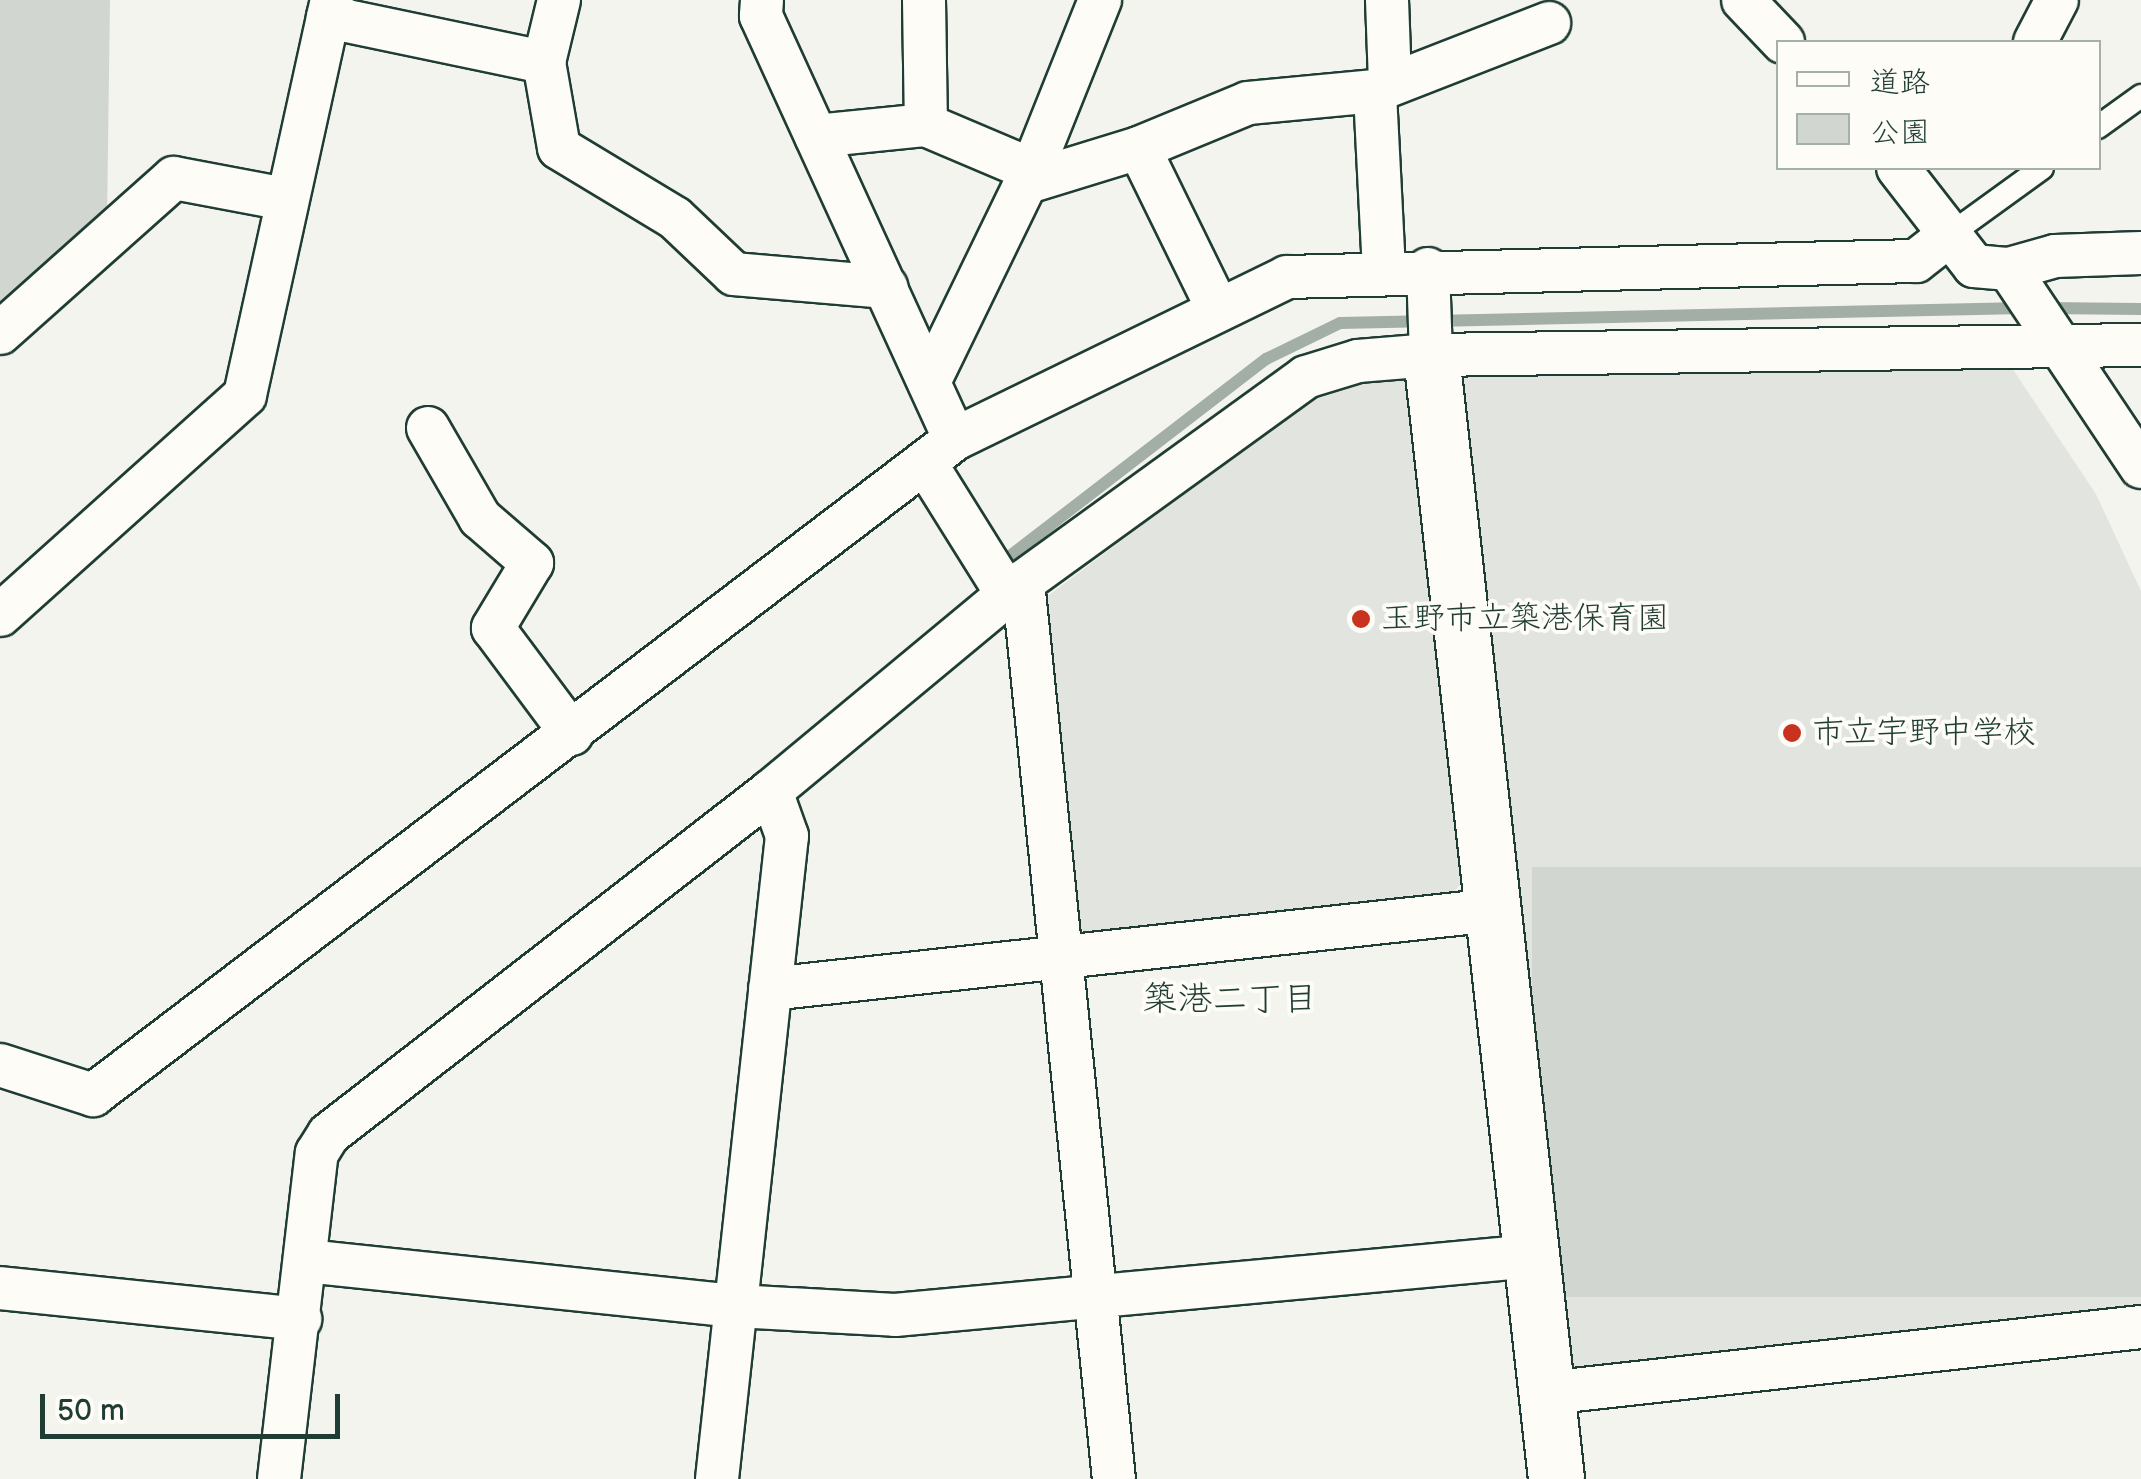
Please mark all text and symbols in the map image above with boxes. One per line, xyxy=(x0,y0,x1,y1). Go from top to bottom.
legend xyxy=(1776,40,2101,170)
text: 道路 xyxy=(1870,65,1930,101)
text: 公園 xyxy=(1870,115,1930,151)
place label: 玉野市立築港保育園 xyxy=(1381,600,1669,638)
marker: 玉野市立築港保育園 xyxy=(1350,608,1372,630)
place label: 市立宇野中学校 xyxy=(1812,714,2036,752)
marker: 市立宇野中学校 xyxy=(1781,722,1803,744)
district label: 築港二丁目 xyxy=(1143,979,1317,1021)
scale bar xyxy=(45,1374,345,1436)
text: 50 m xyxy=(57,1393,125,1429)

